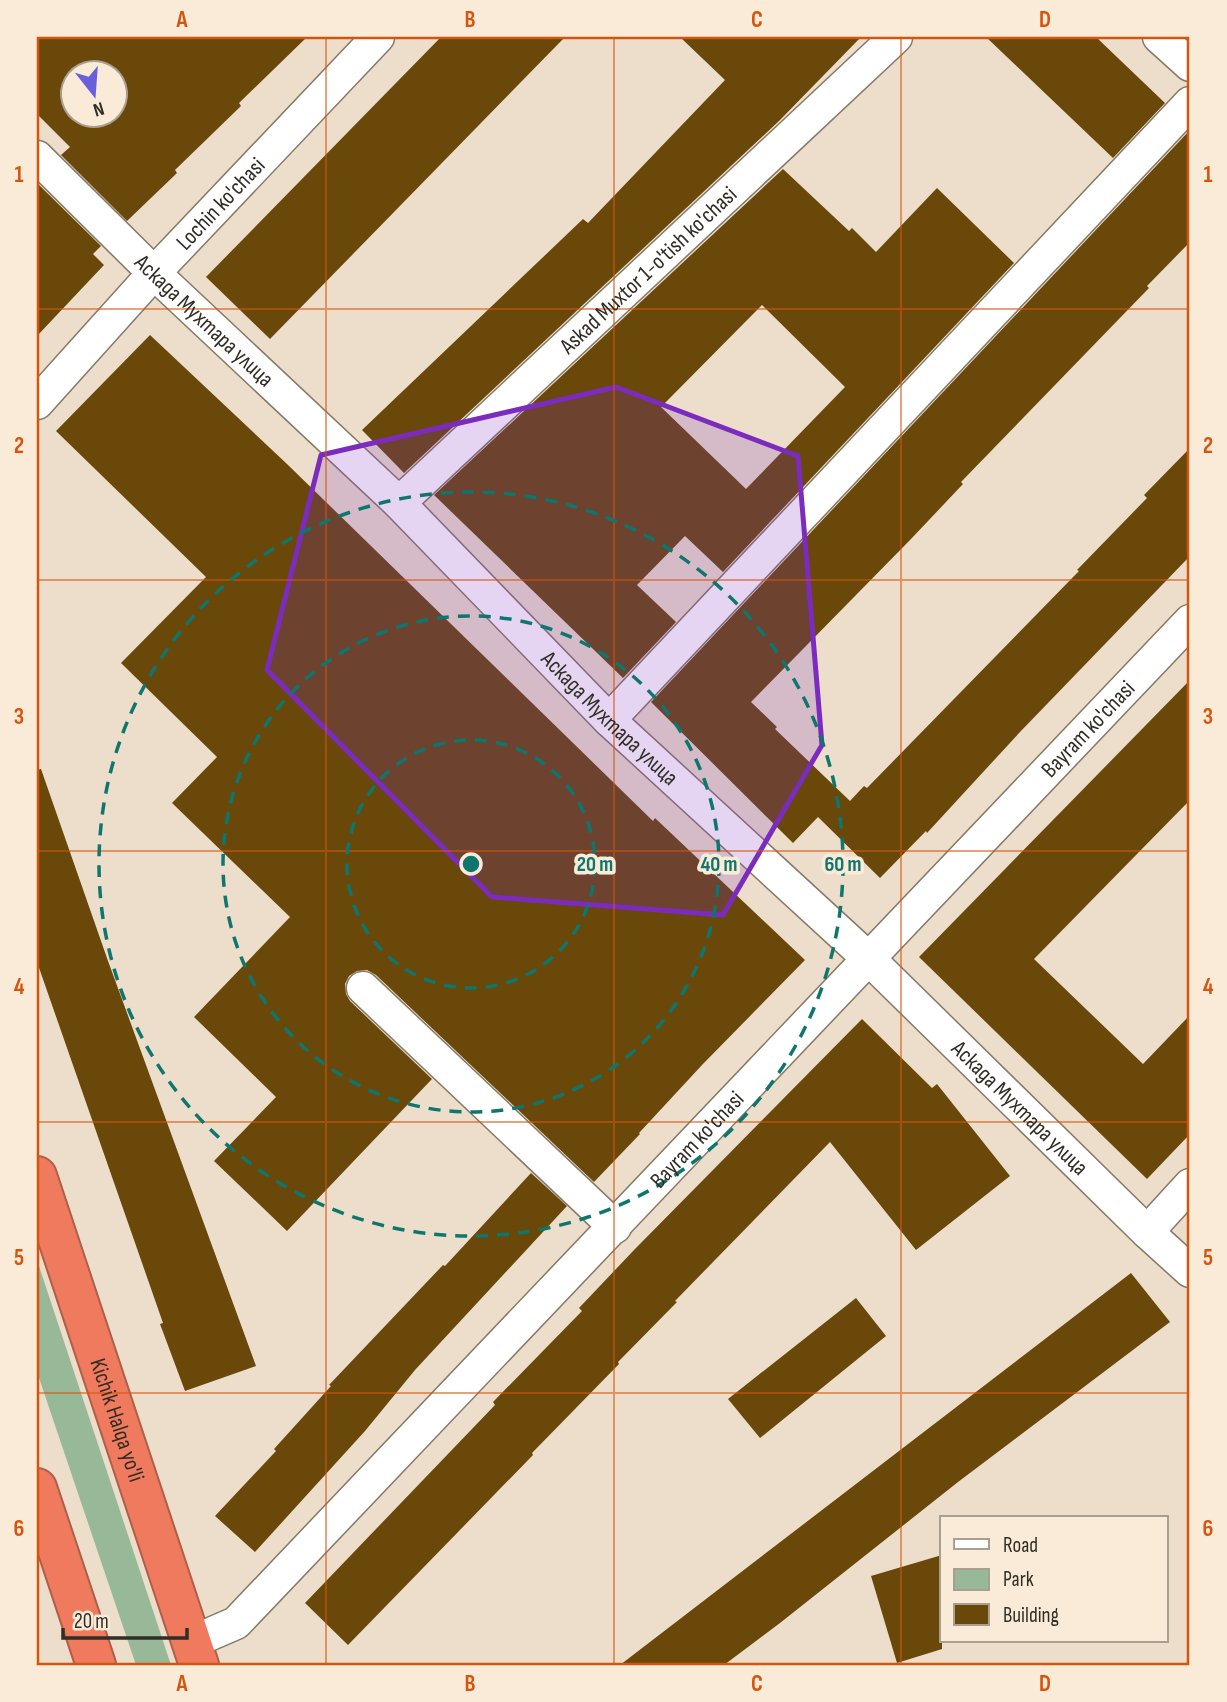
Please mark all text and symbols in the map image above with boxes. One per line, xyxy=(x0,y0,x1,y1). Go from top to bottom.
text: A xyxy=(176,6,189,34)
text: B xyxy=(465,6,476,34)
text: C xyxy=(751,6,763,34)
text: D xyxy=(1039,6,1051,34)
north arrow xyxy=(60,60,130,130)
text: N xyxy=(90,96,107,121)
street label: Lochin ko'chasi xyxy=(171,152,271,256)
text: 1 xyxy=(14,161,24,189)
text: 1 xyxy=(1203,161,1213,189)
street label: Askad Muxtor 1-o'tish ko'chasi xyxy=(553,181,743,361)
street label: Аскада Мухтара улица xyxy=(128,248,279,393)
text: 2 xyxy=(14,432,24,460)
text: 2 xyxy=(1203,432,1213,460)
street label: Аскада Мухтара улица xyxy=(534,645,684,792)
street label: Bayram ko'chasi xyxy=(1036,675,1141,784)
text: 3 xyxy=(14,703,24,731)
text: 3 xyxy=(1203,703,1213,731)
centre of rings xyxy=(459,852,483,876)
text: 20 m xyxy=(577,852,613,877)
text: 40 m xyxy=(701,852,737,877)
text: 60 m xyxy=(824,852,862,877)
text: 4 xyxy=(14,973,25,1001)
text: 4 xyxy=(1203,973,1214,1001)
street label: Аскада Мухтара улица xyxy=(945,1034,1094,1182)
street label: Bayram ko'chasi xyxy=(645,1085,750,1194)
text: 5 xyxy=(14,1244,24,1272)
text: 5 xyxy=(1203,1244,1213,1272)
street label: Kichik Halqa yo'li xyxy=(83,1355,150,1486)
text: 6 xyxy=(14,1515,24,1543)
text: 6 xyxy=(1203,1515,1213,1543)
legend xyxy=(940,1516,1168,1642)
text: Road xyxy=(1003,1533,1038,1558)
text: Park xyxy=(1003,1567,1034,1592)
scale bar xyxy=(63,1597,187,1641)
text: Building xyxy=(1003,1603,1059,1628)
text: 20 m xyxy=(74,1609,109,1634)
text: A xyxy=(176,1670,189,1698)
text: B xyxy=(465,1670,476,1698)
text: C xyxy=(751,1670,763,1698)
text: D xyxy=(1039,1670,1051,1698)

